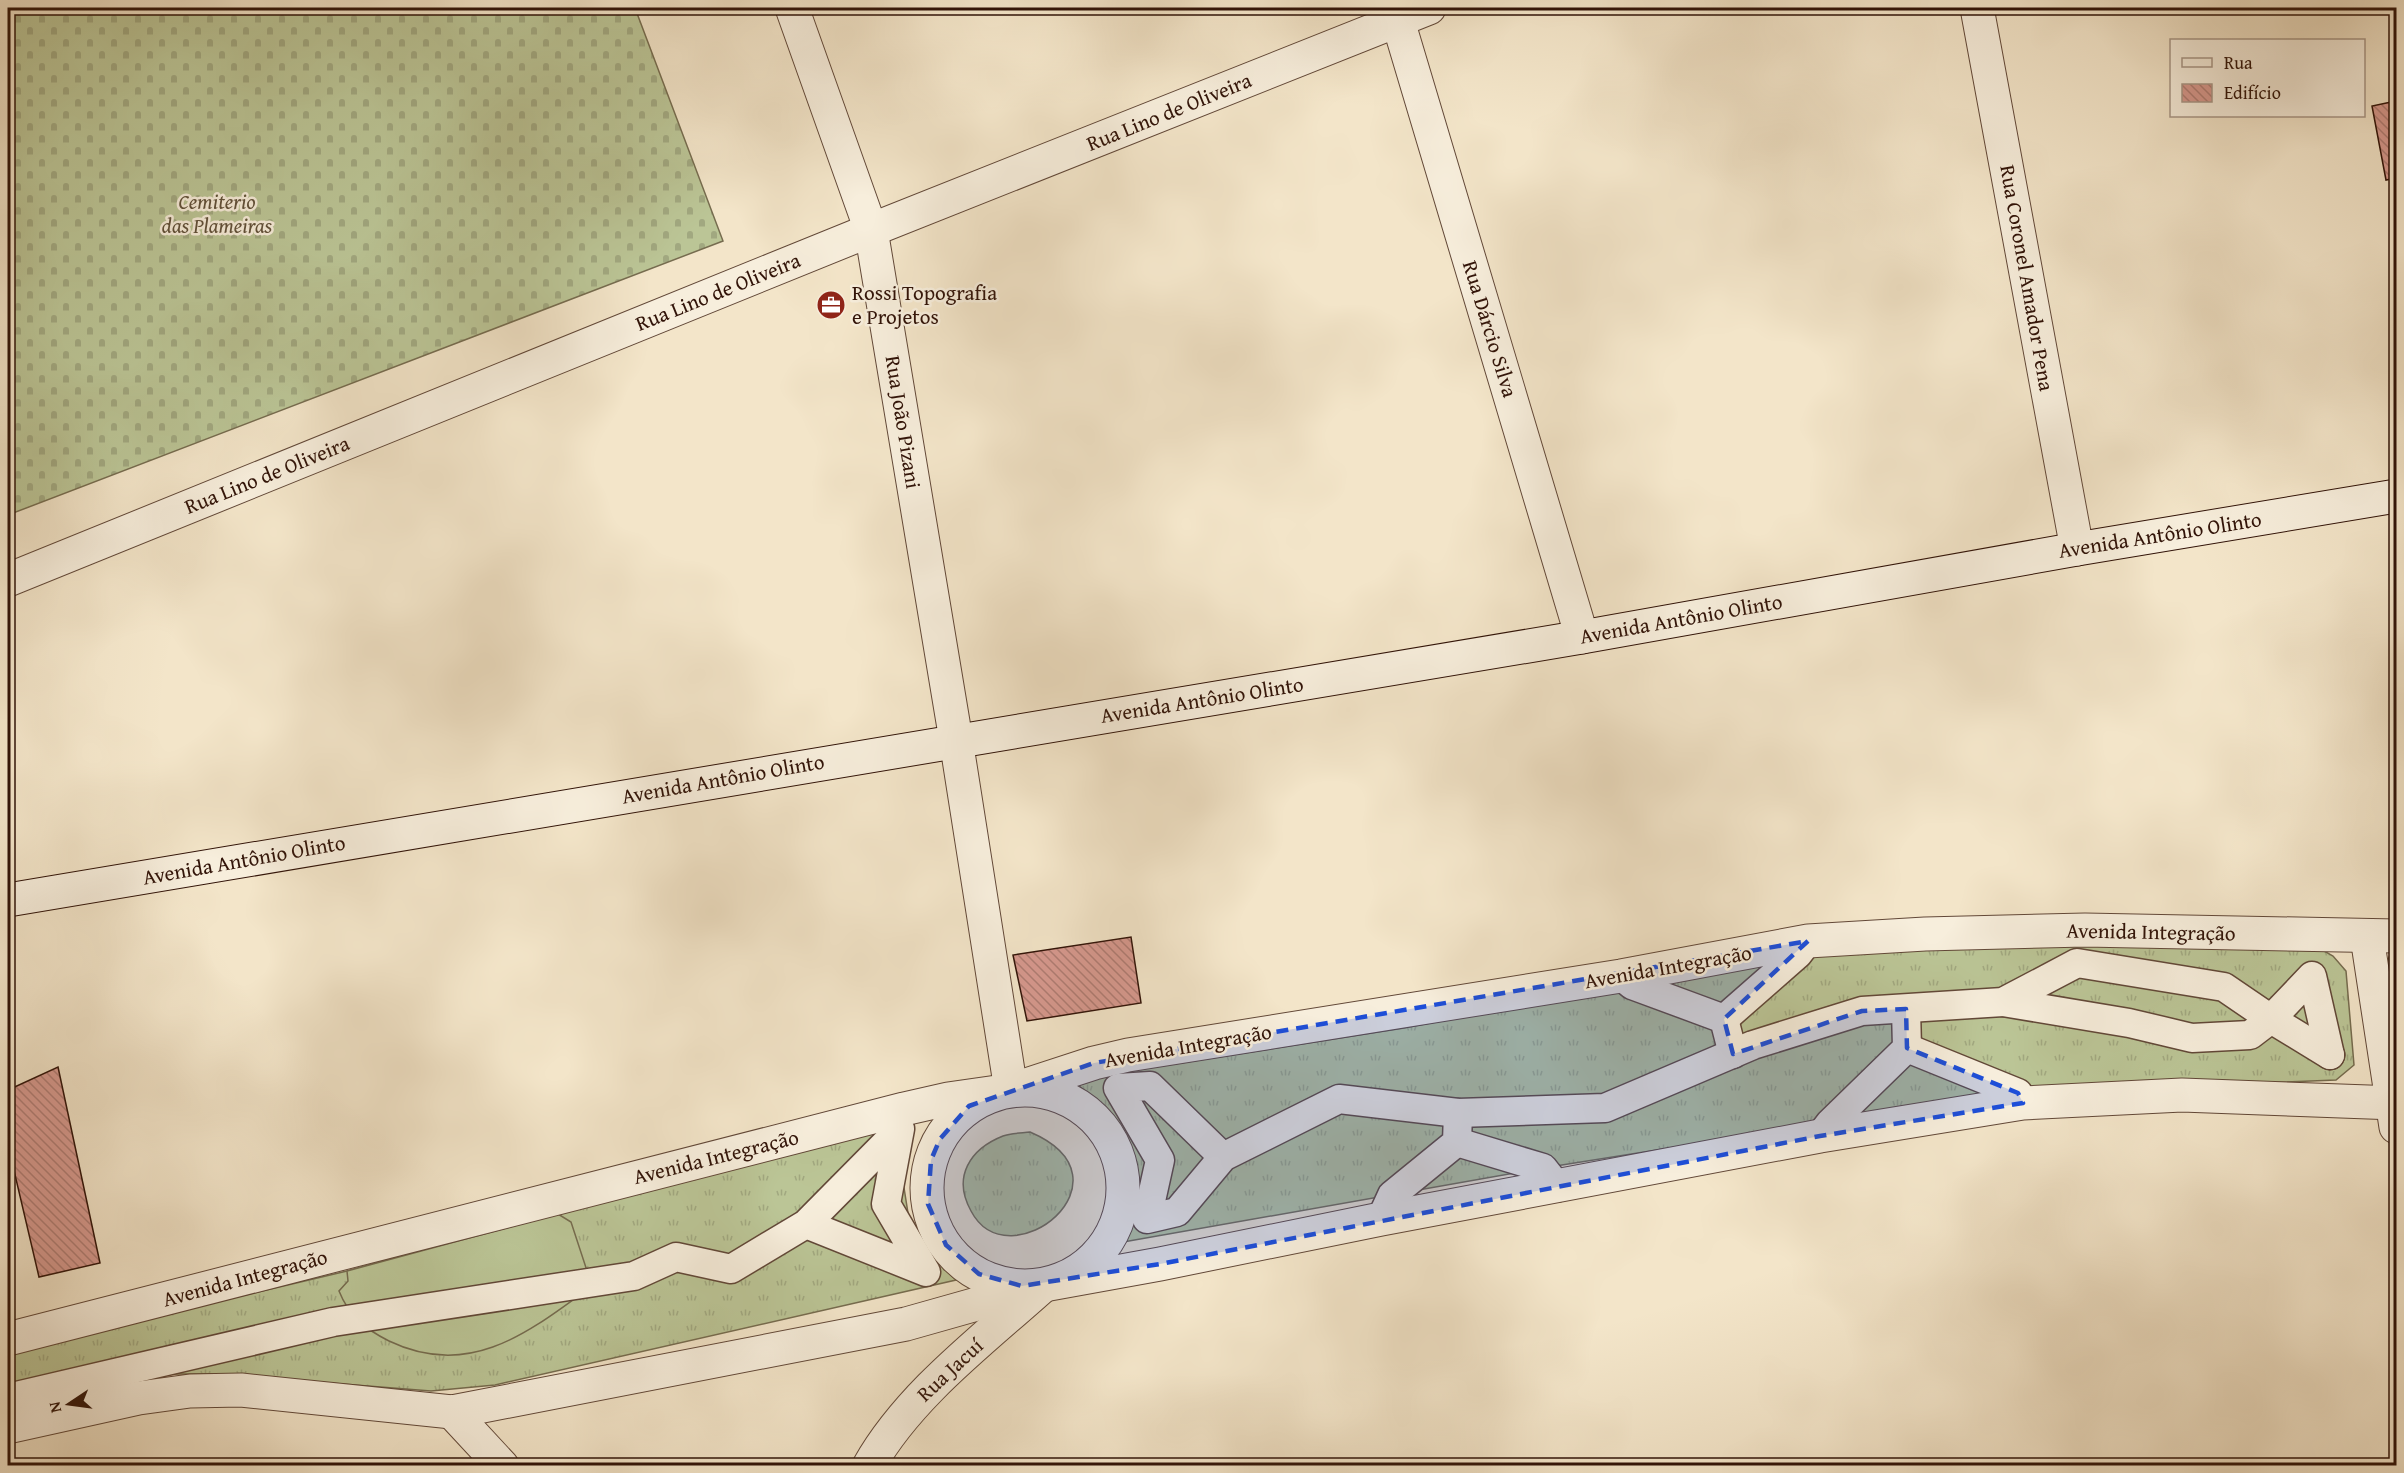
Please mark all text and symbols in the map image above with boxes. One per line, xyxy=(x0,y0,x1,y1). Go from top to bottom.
legend xyxy=(2170,39,2365,117)
text: Rua xyxy=(2224,49,2253,76)
street label: Rua Lino de Oliveira xyxy=(1082,64,1256,159)
text: Edifício xyxy=(2224,79,2281,106)
street label: Rua Coronel Amador Pena xyxy=(1992,162,2063,394)
park label: Cemiterio das Plameiras xyxy=(162,186,273,241)
street label: Rua Lino de Oliveira xyxy=(631,244,805,339)
street label: Rua Dárcio Silva xyxy=(1455,257,1526,401)
place label: Rossi Topografia e Projetos xyxy=(852,277,997,332)
office icon: Rossi Topografia e Projetos xyxy=(815,289,847,321)
street label: Rua João Pizani xyxy=(878,353,929,491)
street label: Rua Lino de Oliveira xyxy=(180,427,354,522)
street label: Avenida Antônio Olinto xyxy=(2056,503,2264,566)
street label: Avenida Antônio Olinto xyxy=(1577,585,1785,652)
street label: Avenida Antônio Olinto xyxy=(1098,668,1306,731)
street label: Avenida Antônio Olinto xyxy=(619,745,827,812)
street label: Avenida Antônio Olinto xyxy=(140,826,348,893)
street label: Avenida Integração xyxy=(2066,915,2236,948)
street label: Avenida Integração xyxy=(1582,937,1754,996)
street label: Avenida Integração xyxy=(1102,1016,1274,1075)
street label: Avenida Integração xyxy=(630,1121,802,1192)
street label: Avenida Integração xyxy=(159,1241,331,1314)
street label: Rua Jacuí xyxy=(909,1330,991,1409)
north arrow xyxy=(39,1374,99,1434)
text: N xyxy=(41,1399,67,1415)

